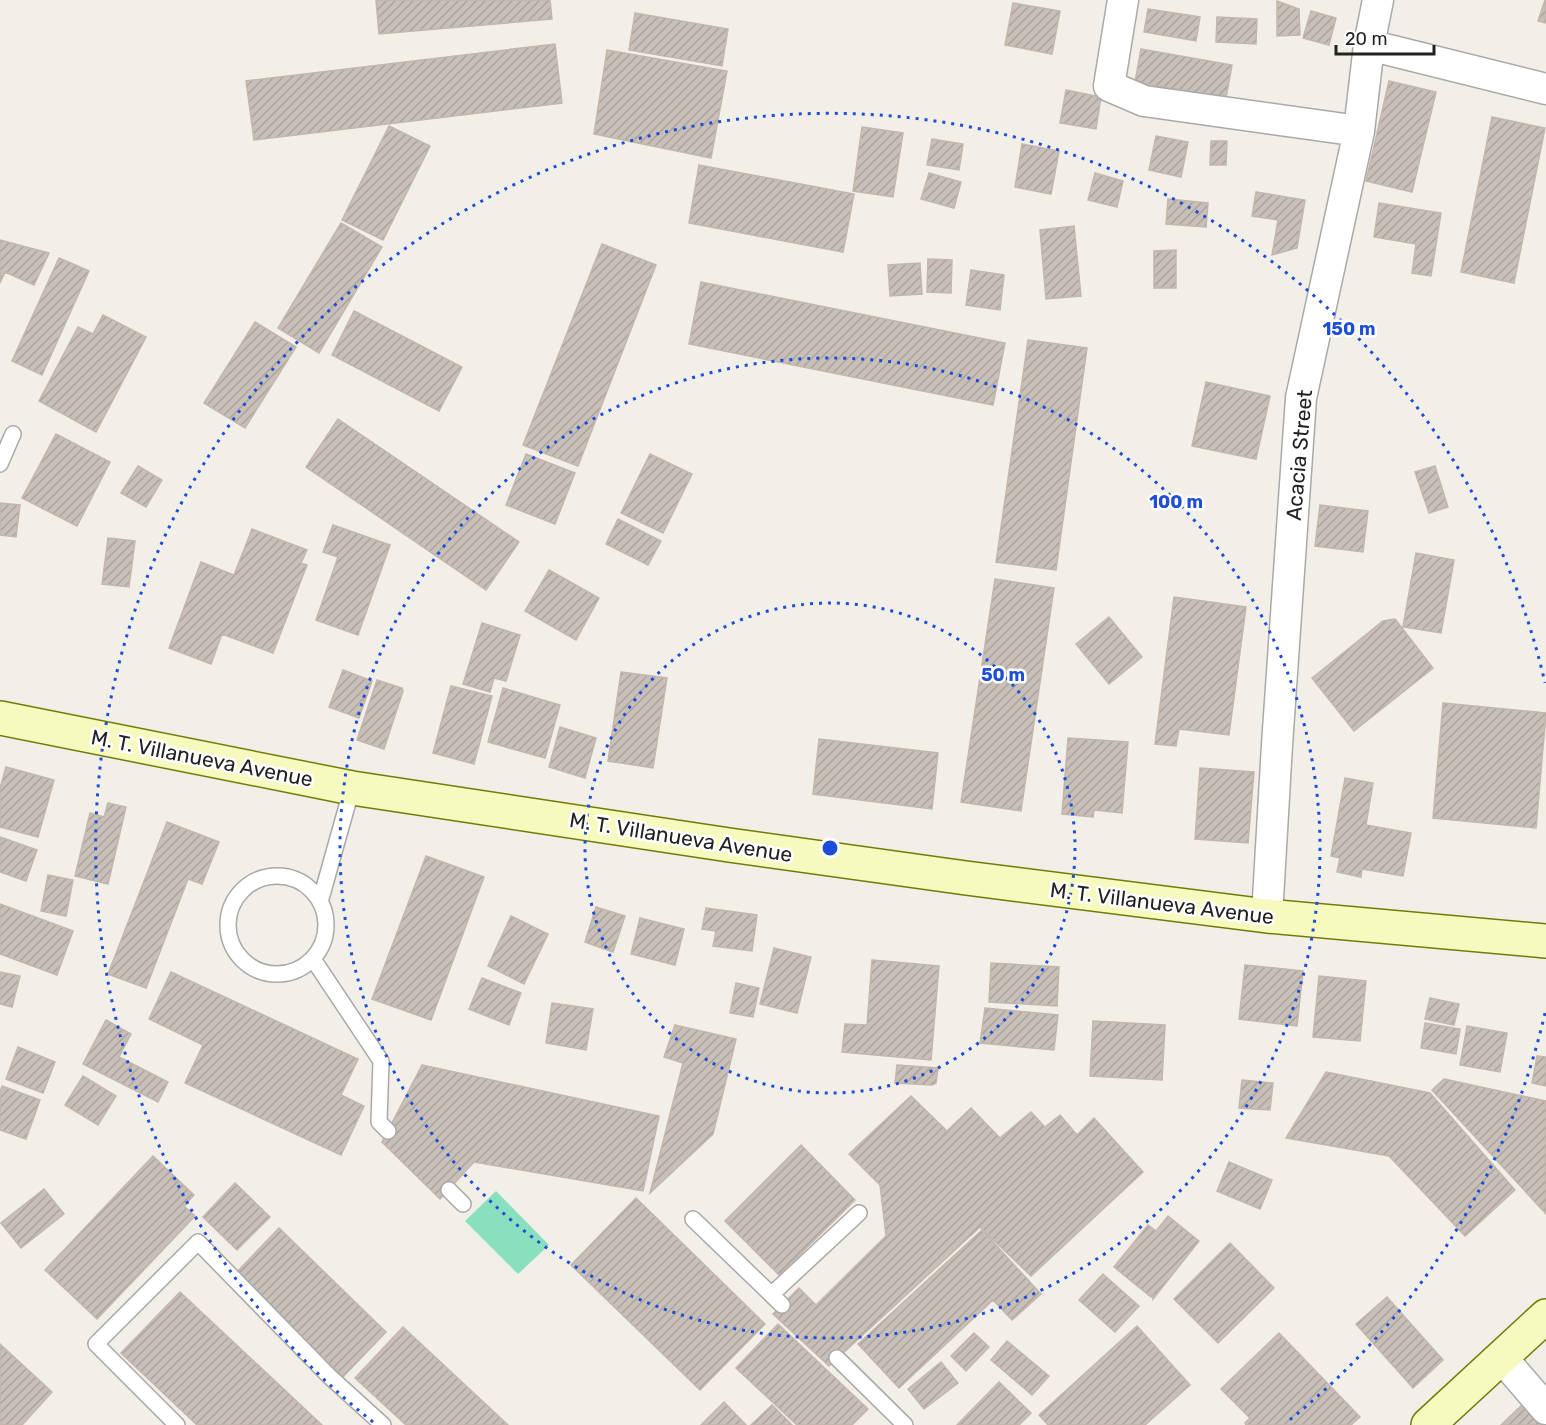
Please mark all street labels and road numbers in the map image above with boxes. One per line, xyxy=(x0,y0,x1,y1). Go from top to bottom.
street label: Acacia Street xyxy=(1281,389,1317,521)
street label: M. T. Villanueva Avenue xyxy=(89,724,315,792)
street label: M. T. Villanueva Avenue xyxy=(568,807,794,867)
street label: M. T. Villanueva Avenue xyxy=(1049,877,1275,929)

